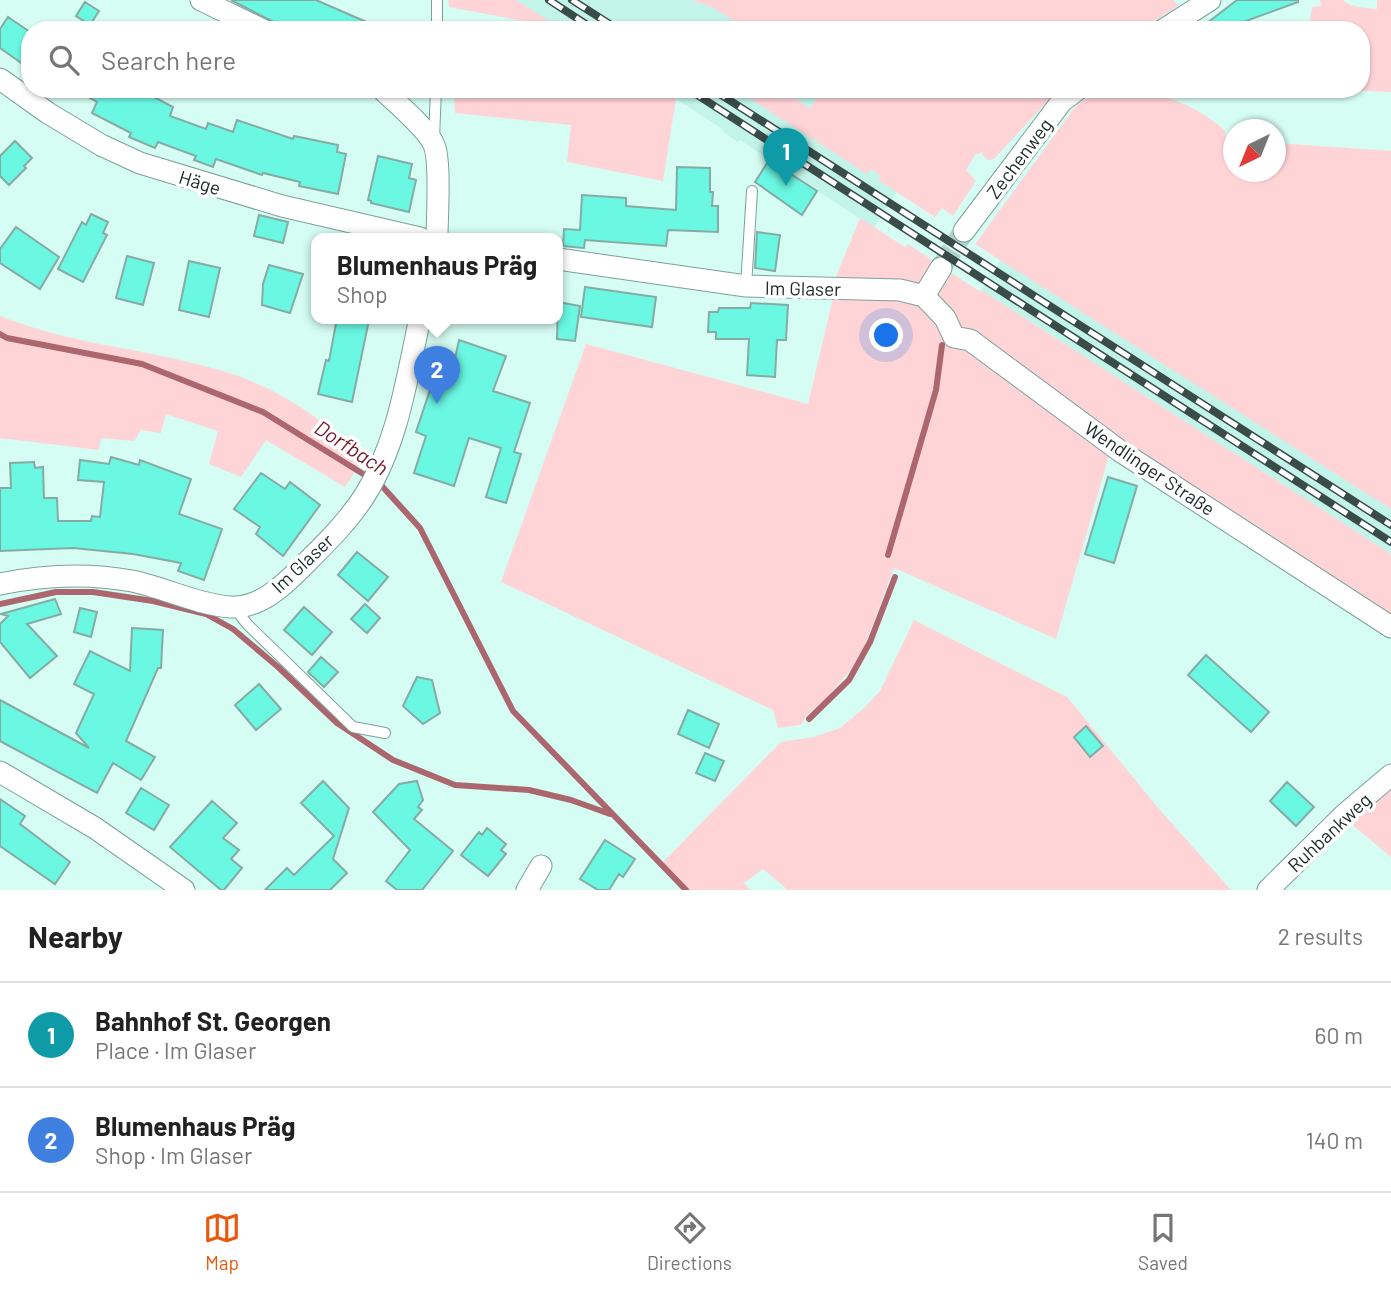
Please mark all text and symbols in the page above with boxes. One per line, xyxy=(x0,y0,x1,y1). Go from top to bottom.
search box xyxy=(21,21,1370,98)
icon: search xyxy=(45,41,83,79)
text: Search here xyxy=(101,44,236,75)
street label: Zechenweg xyxy=(981,113,1057,203)
north arrow xyxy=(1223,119,1286,182)
pin: 1 xyxy=(763,128,809,186)
street label: Häge xyxy=(176,165,224,199)
popup xyxy=(311,233,563,324)
text: Blumenhaus Präg xyxy=(337,249,537,280)
street label: Im Glaser xyxy=(765,276,841,300)
text: Shop xyxy=(337,280,388,308)
your location xyxy=(869,318,903,352)
pin: 2 xyxy=(414,346,460,404)
water label: Dorfbach xyxy=(311,414,393,480)
street label: Wendlinger Straße xyxy=(1081,416,1219,520)
street label: Im Glaser xyxy=(266,529,338,597)
street label: Ruhbankweg xyxy=(1283,788,1375,876)
text: Nearby xyxy=(28,918,123,954)
text: 2 results xyxy=(1278,922,1363,950)
text: Bahnhof St. Georgen xyxy=(95,1005,331,1036)
text: 1 xyxy=(47,1021,55,1049)
text: 60 m xyxy=(1315,1021,1363,1049)
text: Place · Im Glaser xyxy=(95,1036,256,1064)
text: Blumenhaus Präg xyxy=(95,1110,296,1141)
text: 2 xyxy=(45,1126,57,1154)
text: 140 m xyxy=(1306,1126,1363,1154)
text: Shop · Im Glaser xyxy=(95,1141,252,1169)
tab: Map xyxy=(203,1209,241,1274)
tab: Directions xyxy=(647,1209,732,1274)
tab: Saved xyxy=(1138,1209,1188,1274)

